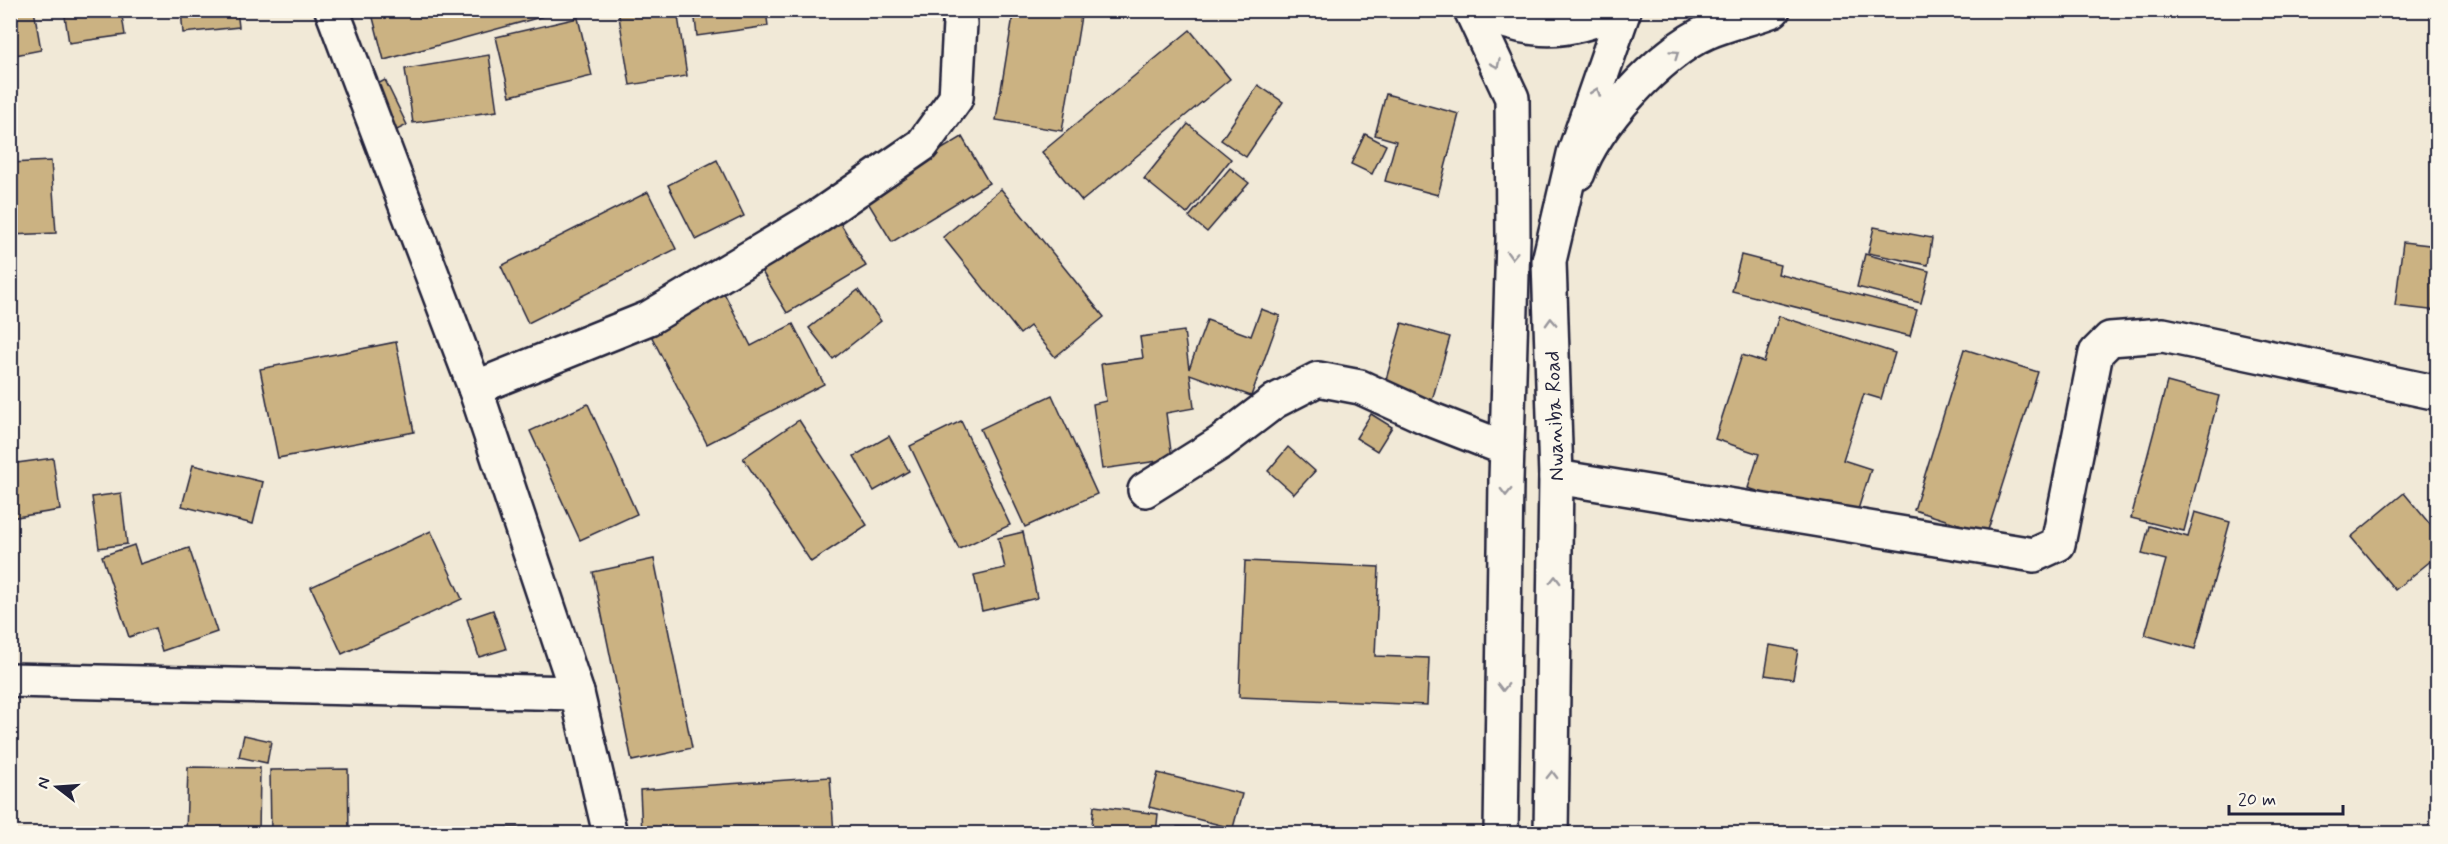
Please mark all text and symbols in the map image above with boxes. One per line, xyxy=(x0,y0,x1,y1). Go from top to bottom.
one-way arrow xyxy=(1668,50,1679,61)
one-way arrow xyxy=(1488,57,1500,68)
one-way arrow xyxy=(1588,87,1601,98)
one-way arrow xyxy=(1506,251,1519,260)
one-way arrow xyxy=(1545,318,1558,327)
street label: Nwaniba Road xyxy=(1539,350,1571,482)
one-way arrow xyxy=(1500,488,1512,497)
one-way arrow xyxy=(1548,576,1561,585)
one-way arrow xyxy=(1497,683,1509,692)
north arrow xyxy=(27,757,87,817)
one-way arrow xyxy=(1546,771,1558,780)
text: N xyxy=(32,775,56,791)
scale bar xyxy=(2229,778,2343,816)
text: 20 m xyxy=(2238,788,2276,812)

